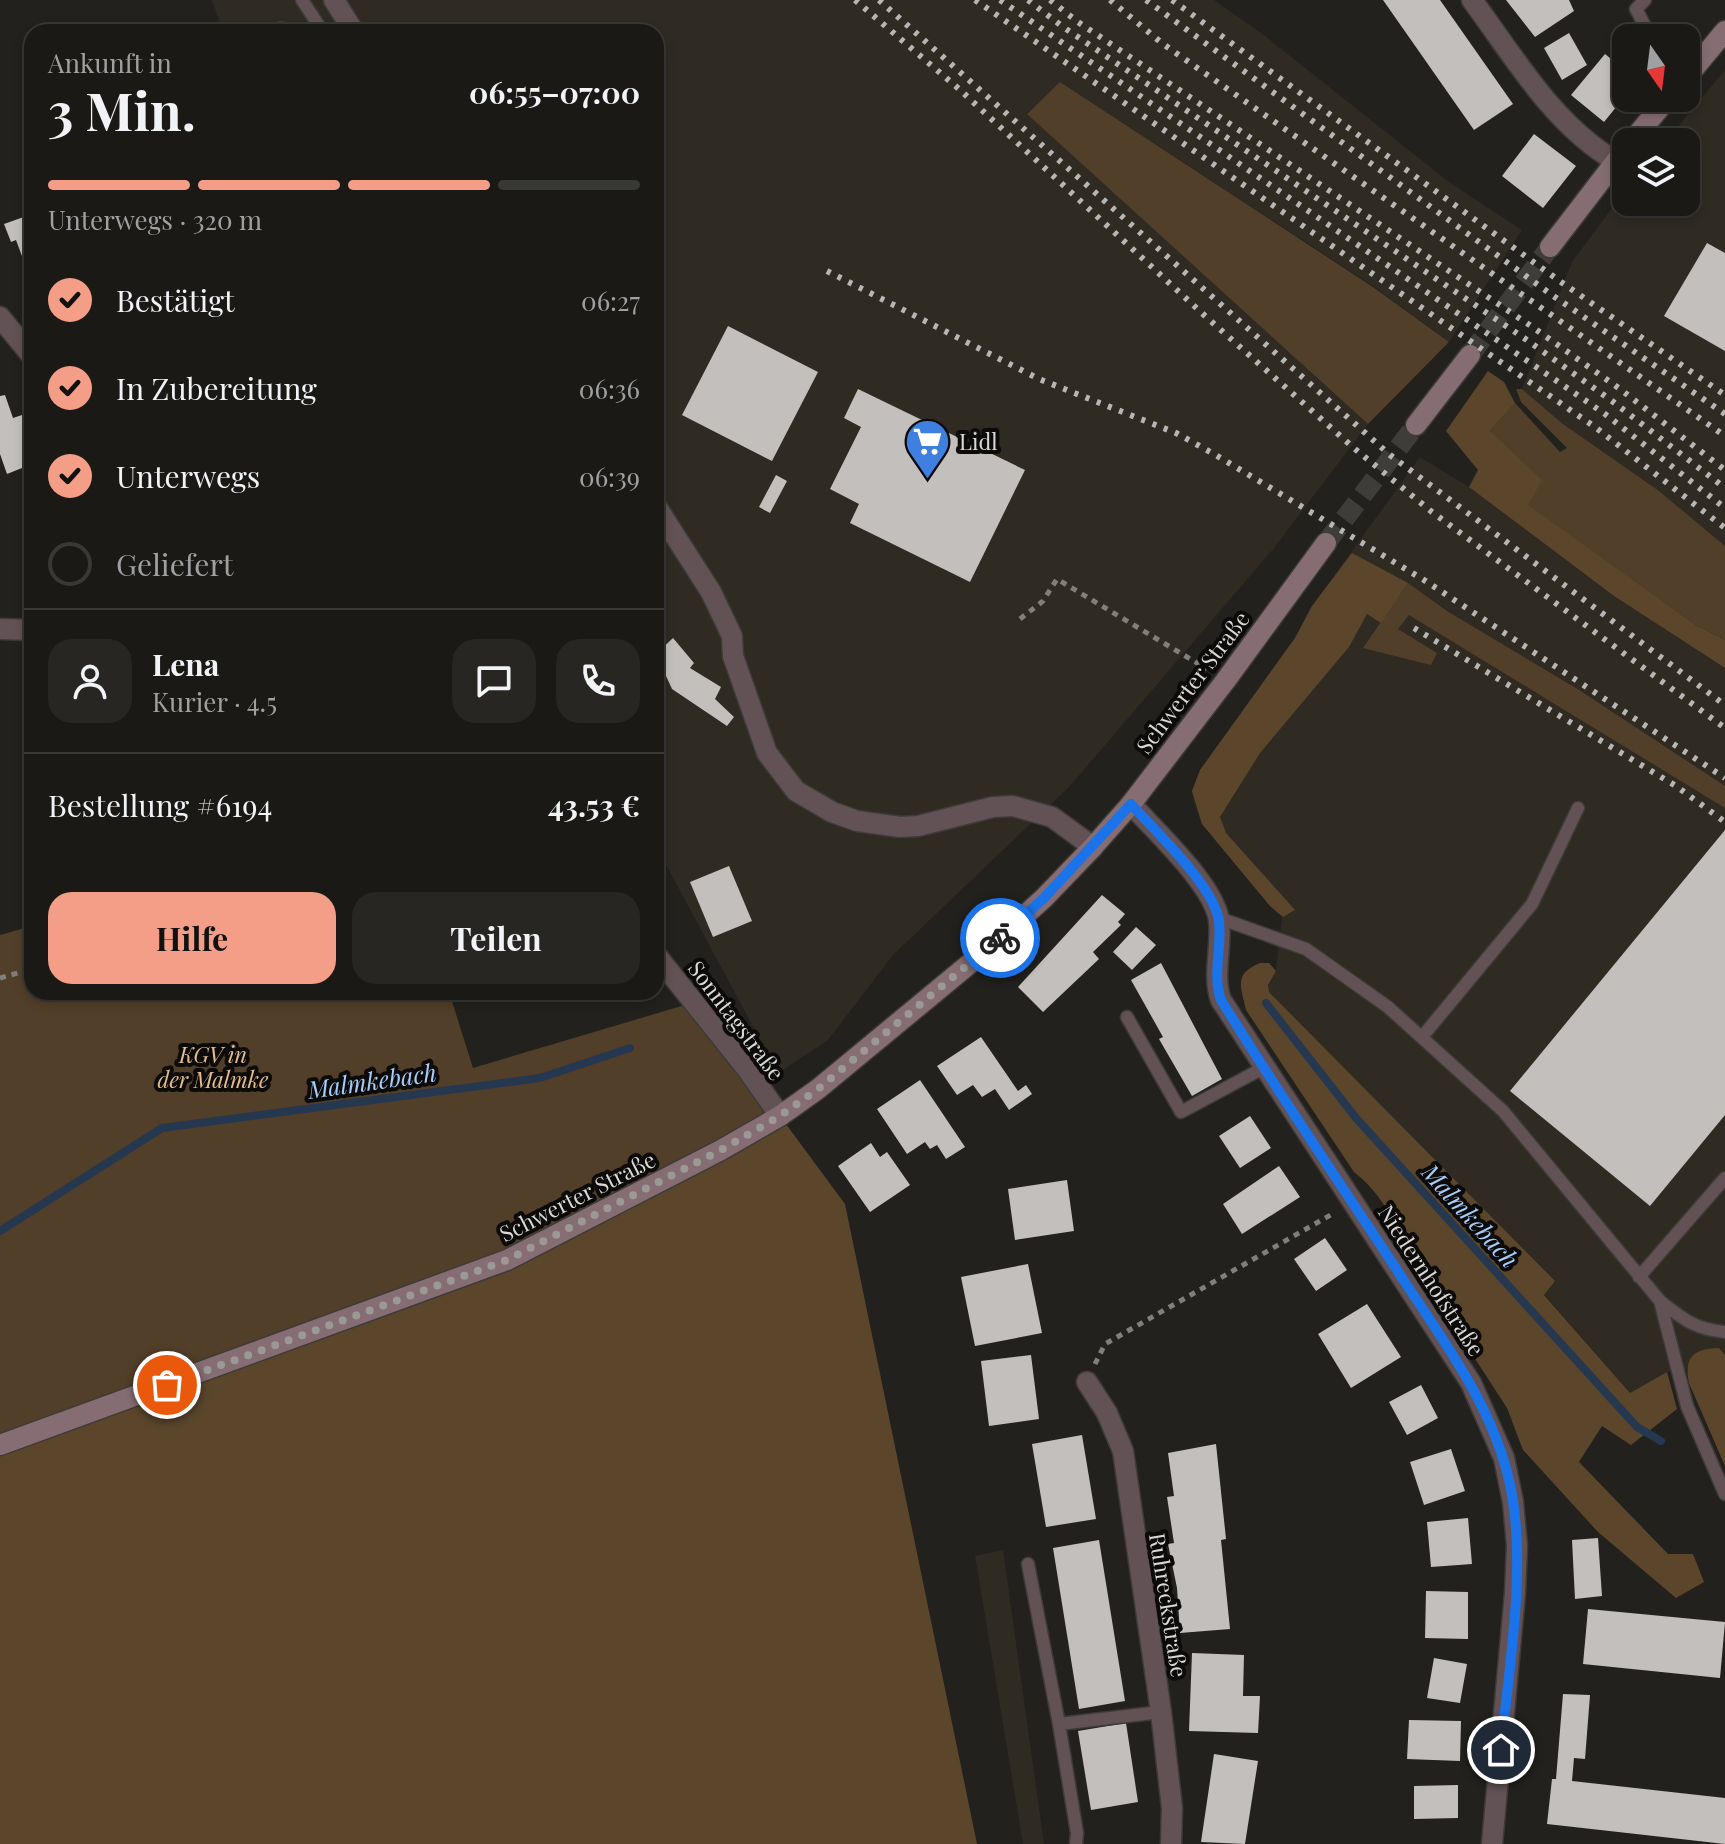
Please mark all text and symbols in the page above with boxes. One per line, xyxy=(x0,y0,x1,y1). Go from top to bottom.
north arrow xyxy=(1612,24,1700,112)
map controls xyxy=(1612,24,1700,216)
text: Ankunft in xyxy=(48,45,172,80)
text: 06:55–07:00 xyxy=(469,72,640,112)
text: 3 Min. xyxy=(48,75,196,144)
button: layers xyxy=(1612,128,1700,216)
text: Unterwegs · 320 m xyxy=(48,202,262,237)
icon: check xyxy=(48,278,92,322)
text: Bestätigt xyxy=(116,280,235,320)
text: 06:27 xyxy=(581,283,640,318)
icon: check xyxy=(48,366,92,410)
text: In Zubereitung xyxy=(116,368,317,408)
text: 06:36 xyxy=(579,371,640,406)
supermarket icon: Lidl xyxy=(904,417,952,480)
place label: Lidl xyxy=(959,426,997,456)
icon: check xyxy=(48,454,92,498)
text: Unterwegs xyxy=(116,456,260,496)
text: 06:39 xyxy=(579,459,640,494)
text: Geliefert xyxy=(116,544,233,584)
street label: Schwerter Straße xyxy=(1129,605,1255,759)
button: person xyxy=(48,639,132,723)
button: chat xyxy=(452,639,536,723)
button: phone xyxy=(556,639,640,723)
text: Lena xyxy=(152,644,219,684)
text: Kurier · 4.5 xyxy=(152,684,277,719)
text: Bestellung #6194 xyxy=(48,785,272,825)
text: 43.53 € xyxy=(548,785,640,825)
button: Hilfe xyxy=(48,892,336,984)
button: Teilen xyxy=(352,892,640,984)
courier xyxy=(960,898,1040,978)
icon: bike xyxy=(978,916,1022,960)
street label: Sonntagstraße xyxy=(682,954,792,1086)
park label: KGV in der Malmke xyxy=(158,1039,269,1094)
water label: Malmkebach xyxy=(305,1055,438,1105)
street label: Schwerter Straße xyxy=(494,1144,660,1248)
water label: Malmkebach xyxy=(1415,1155,1526,1274)
street label: Niedernhofstraße xyxy=(1372,1199,1492,1361)
pin xyxy=(133,1351,201,1419)
icon: bag xyxy=(145,1363,189,1407)
street label: Ruhreckstraße xyxy=(1143,1531,1195,1679)
pin xyxy=(1467,1716,1535,1784)
icon: home xyxy=(1479,1728,1523,1772)

